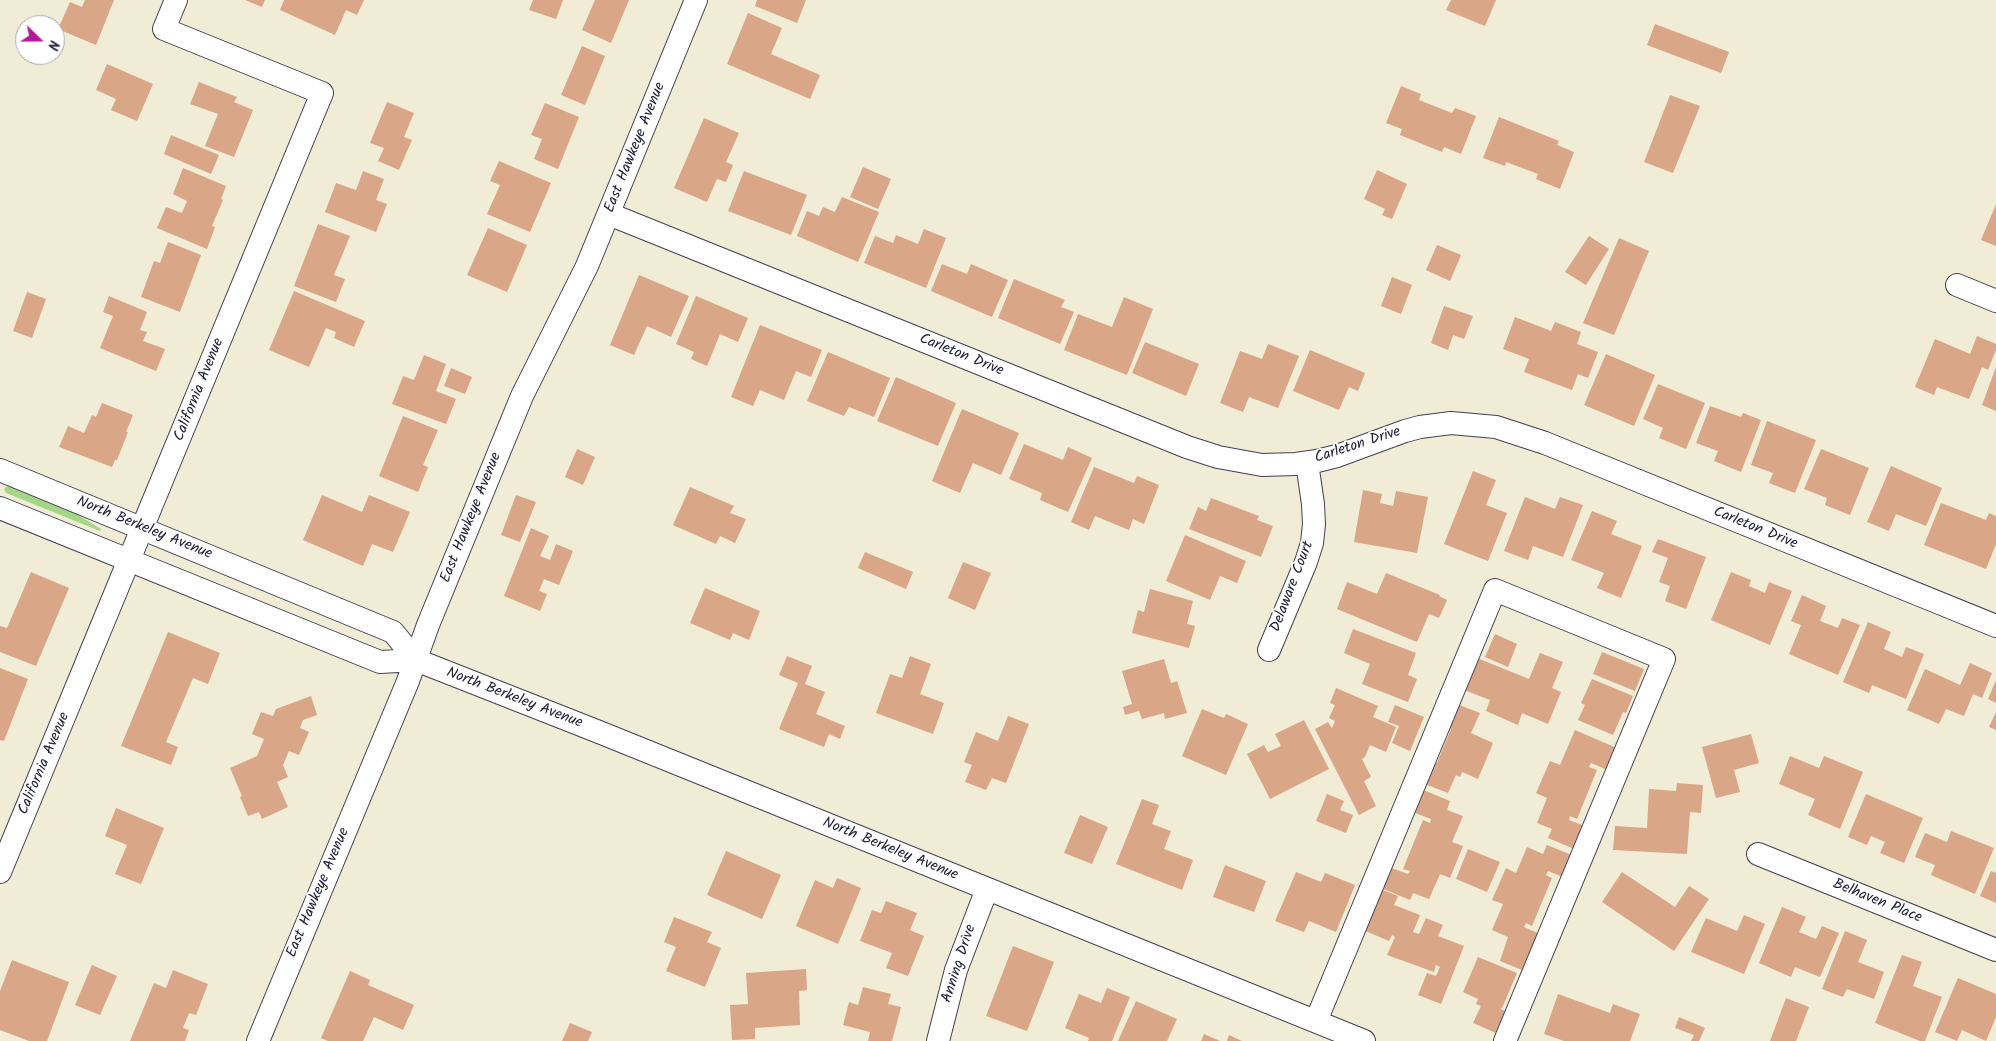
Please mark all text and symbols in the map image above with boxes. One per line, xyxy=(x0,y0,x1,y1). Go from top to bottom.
north arrow xyxy=(15,15,65,65)
text: N xyxy=(41,37,65,53)
street label: East Hawkeye Avenue xyxy=(602,80,670,216)
street label: Carleton Drive xyxy=(916,331,1006,381)
street label: California Avenue xyxy=(171,336,229,444)
street label: Carleton Drive xyxy=(1313,424,1403,468)
street label: East Hawkeye Avenue xyxy=(438,450,506,586)
street label: North Berkeley Avenue xyxy=(74,494,214,564)
street label: Carleton Drive xyxy=(1710,504,1800,554)
street label: Delaware Court xyxy=(1267,539,1319,635)
street label: North Berkeley Avenue xyxy=(443,665,585,733)
street label: California Avenue xyxy=(15,710,75,818)
street label: North Berkeley Avenue xyxy=(820,815,960,885)
street label: East Hawkeye Avenue xyxy=(284,826,354,960)
street label: Belhaven Place xyxy=(1830,876,1924,928)
street label: Anning Drive xyxy=(939,923,981,1005)

